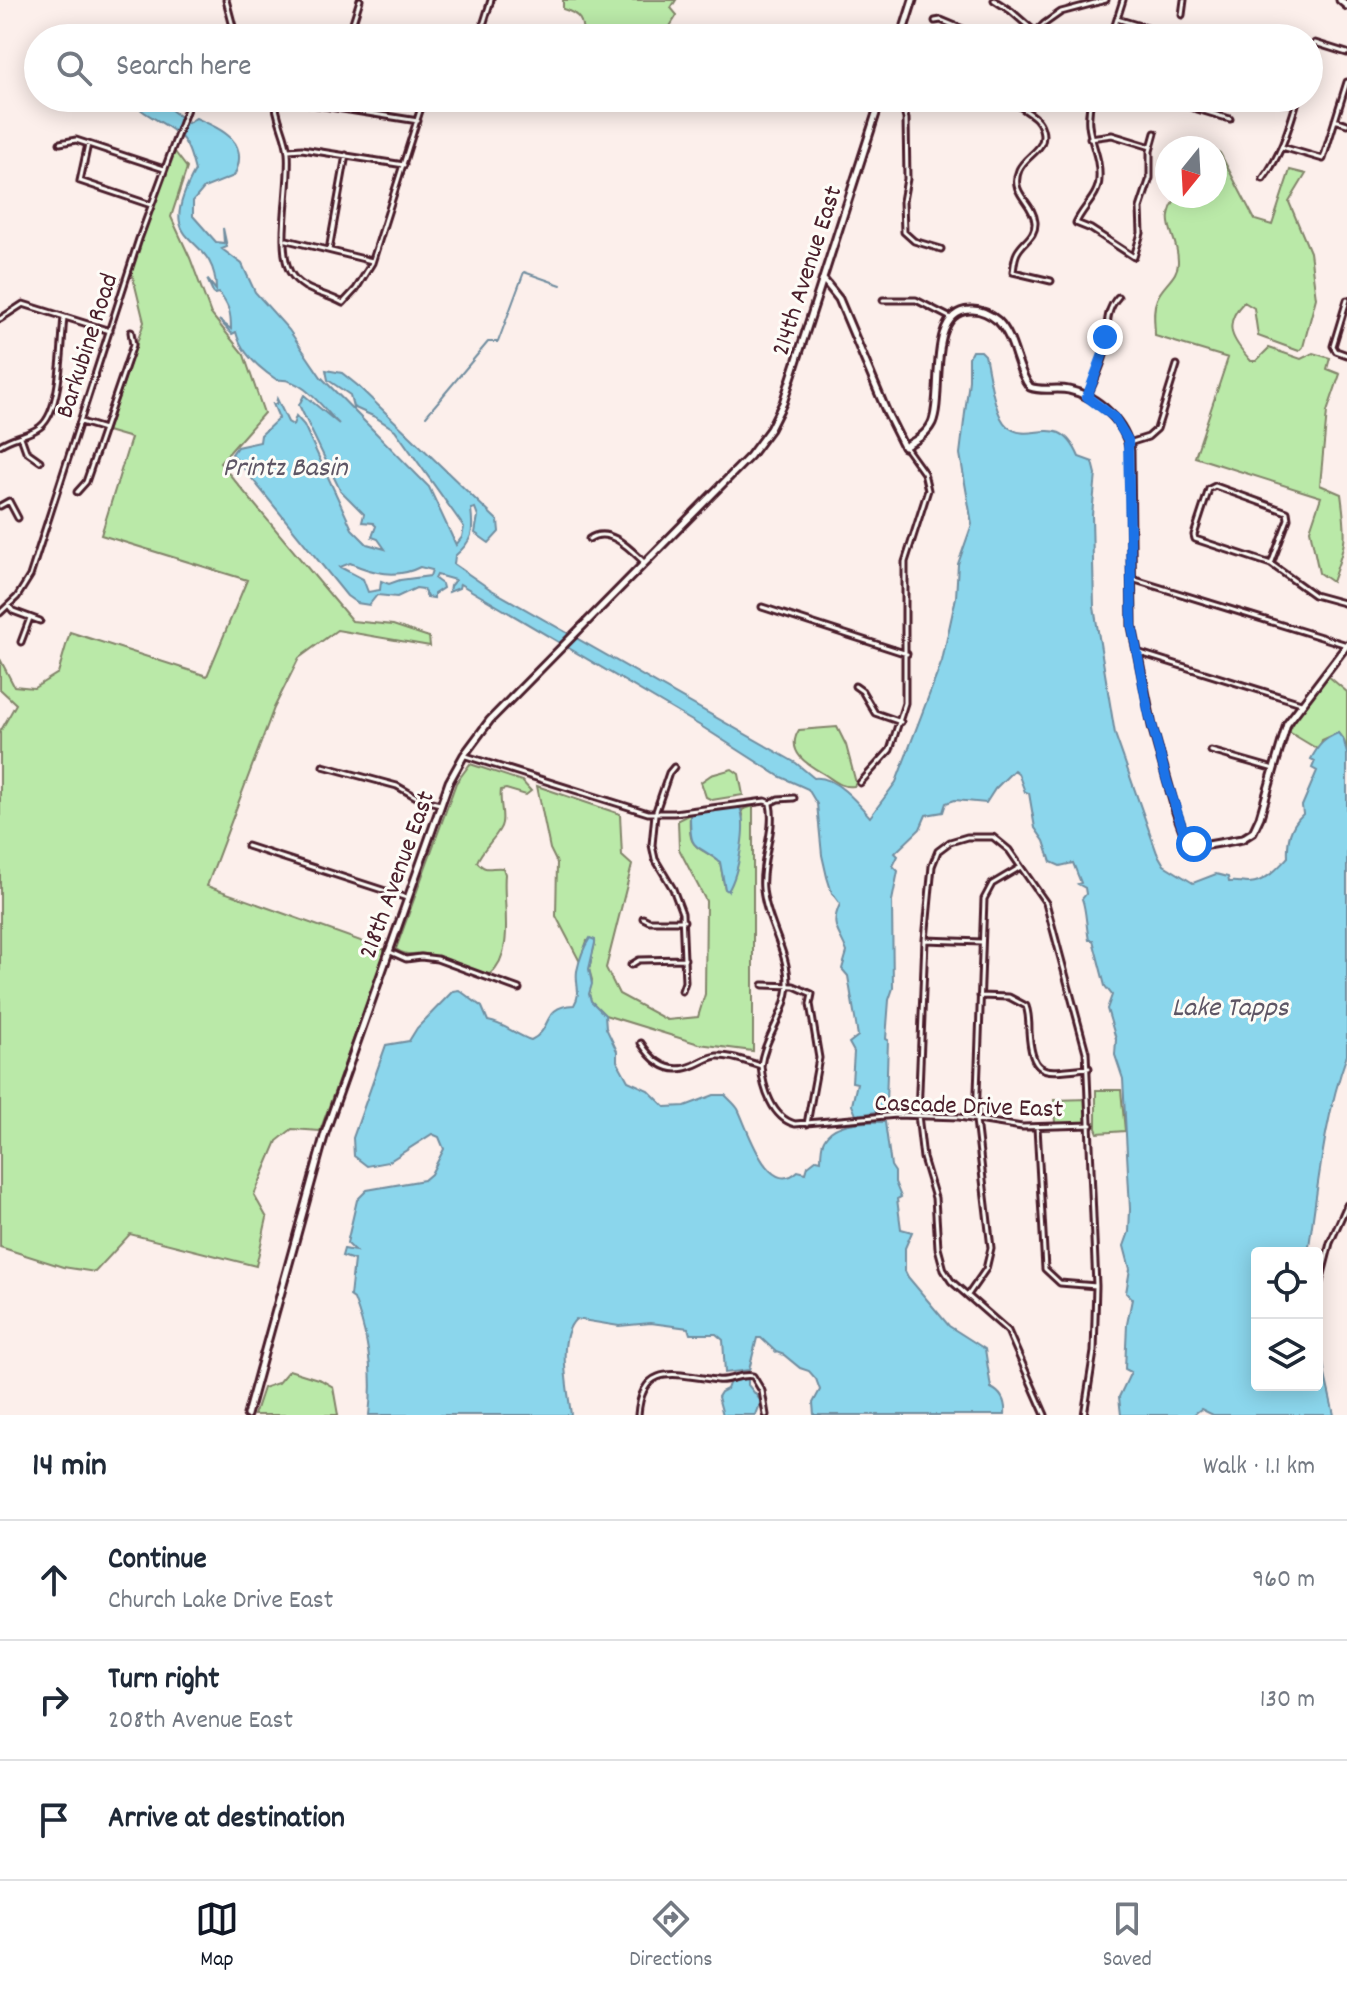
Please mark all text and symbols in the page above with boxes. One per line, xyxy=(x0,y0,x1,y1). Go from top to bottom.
search box xyxy=(24,24,1323,112)
icon: search xyxy=(52,46,96,90)
text: Search here xyxy=(116,47,252,90)
north arrow xyxy=(1155,136,1227,208)
street label: 214th Avenue East xyxy=(763,181,853,361)
street label: Barkubine Road xyxy=(48,269,129,423)
route end xyxy=(1087,319,1123,355)
water label: Printz Basin xyxy=(223,450,348,490)
street label: 218th Avenue East xyxy=(351,786,446,964)
route start xyxy=(1176,826,1212,862)
water label: Lake Tapps xyxy=(1172,990,1290,1030)
street label: Cascade Drive East xyxy=(874,1086,1064,1129)
map controls xyxy=(1251,1247,1323,1391)
button: locate xyxy=(1251,1247,1323,1319)
button: layers xyxy=(1251,1319,1323,1391)
text: 14 min xyxy=(32,1443,107,1492)
text: Walk · 1.1 km xyxy=(1203,1449,1315,1486)
text: Continue xyxy=(108,1540,207,1583)
icon: ahead xyxy=(32,1558,76,1602)
text: 960 m xyxy=(1252,1562,1315,1599)
text: Church Lake Drive East xyxy=(108,1583,333,1620)
text: Turn right xyxy=(108,1660,219,1703)
icon: right xyxy=(32,1678,76,1722)
text: 130 m xyxy=(1260,1682,1315,1719)
text: 208th Avenue East xyxy=(108,1703,293,1740)
icon: arrive xyxy=(32,1798,76,1842)
text: Arrive at destination xyxy=(108,1799,345,1842)
tab: Map xyxy=(195,1897,239,1976)
tab: Directions xyxy=(629,1897,713,1976)
tab: Saved xyxy=(1103,1897,1152,1976)

